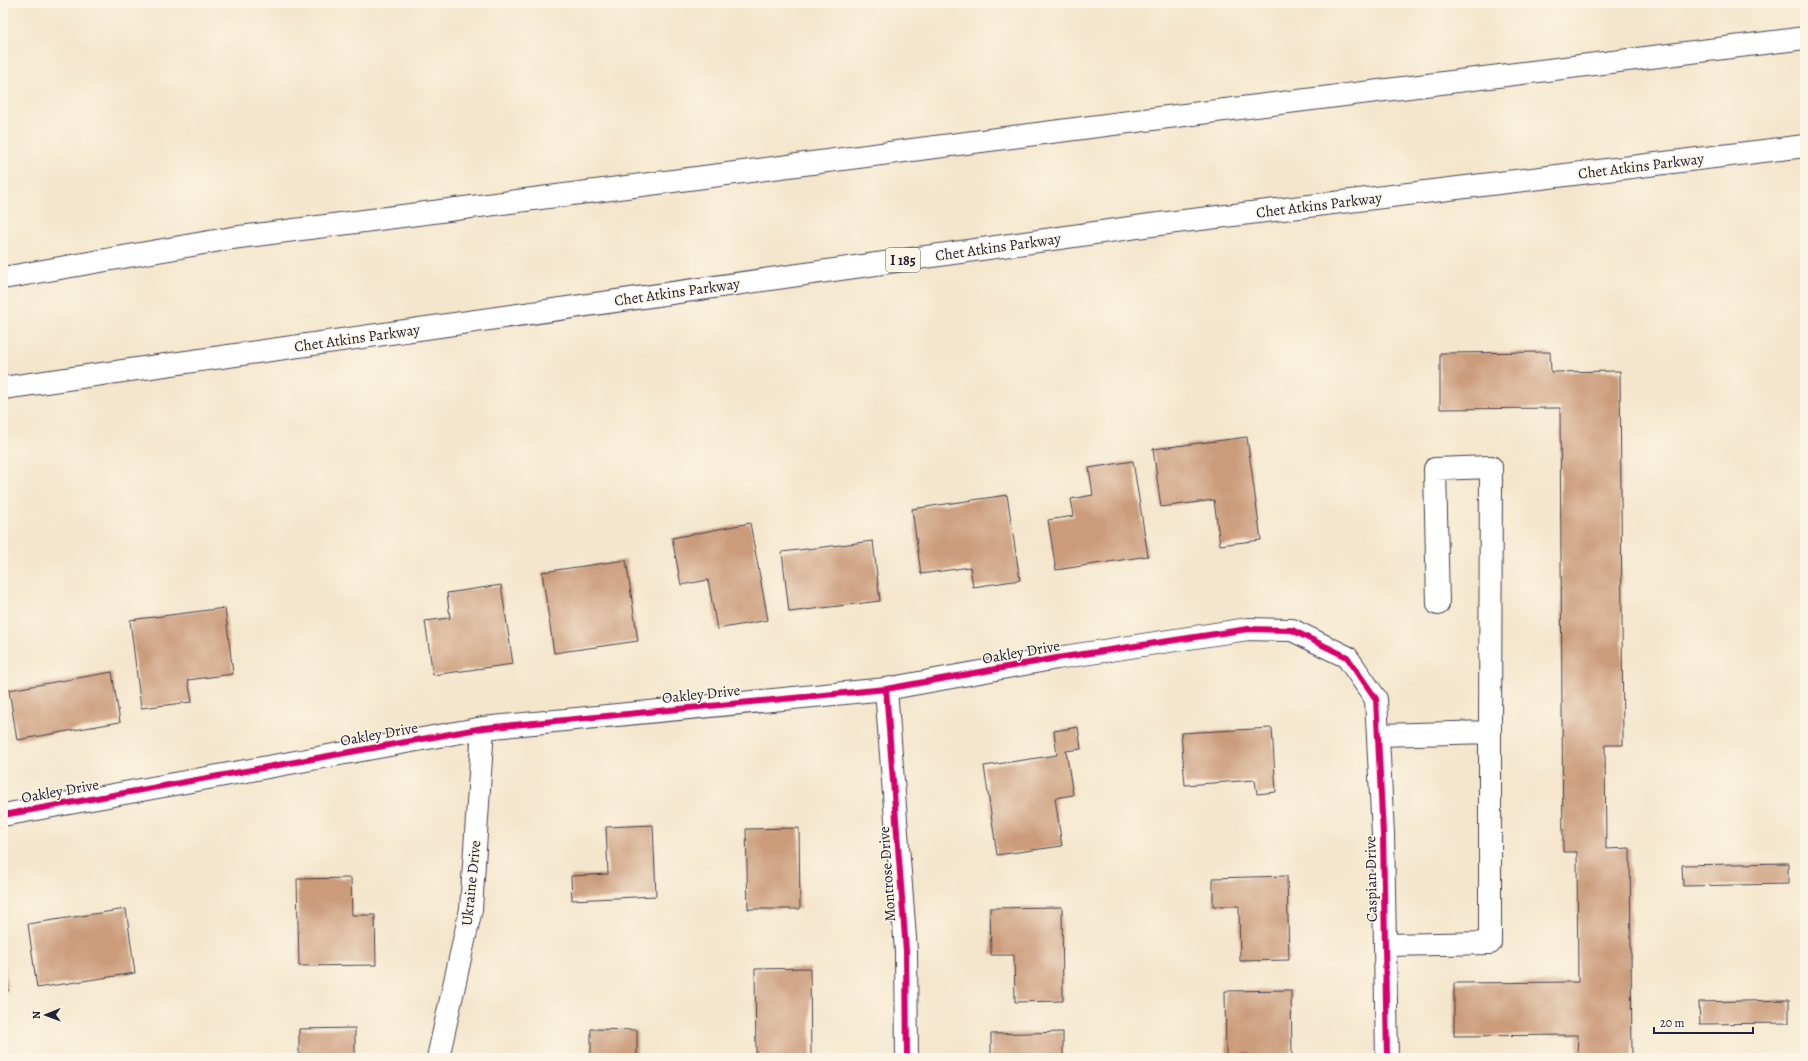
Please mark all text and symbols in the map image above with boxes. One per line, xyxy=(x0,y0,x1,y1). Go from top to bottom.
street label: Chet Atkins Parkway xyxy=(1577,148,1705,184)
street label: Chet Atkins Parkway xyxy=(1255,187,1383,223)
street label: Chet Atkins Parkway xyxy=(934,228,1062,266)
road number: I 185 xyxy=(886,248,920,272)
street label: Chet Atkins Parkway xyxy=(613,273,741,311)
street label: Chet Atkins Parkway xyxy=(293,319,421,357)
street label: Oakley Drive xyxy=(981,635,1062,669)
street label: Oakley Drive xyxy=(661,680,741,708)
street label: Oakley Drive xyxy=(339,717,420,751)
street label: Oakley Drive xyxy=(20,774,101,808)
street label: Montrose Drive xyxy=(874,825,900,922)
street label: Caspian Drive xyxy=(1360,835,1382,922)
street label: Ukraine Drive xyxy=(457,839,485,927)
north arrow xyxy=(26,995,66,1035)
scale bar xyxy=(1654,1009,1753,1035)
text: N xyxy=(29,1011,44,1019)
text: 20 m xyxy=(1660,1015,1684,1031)

